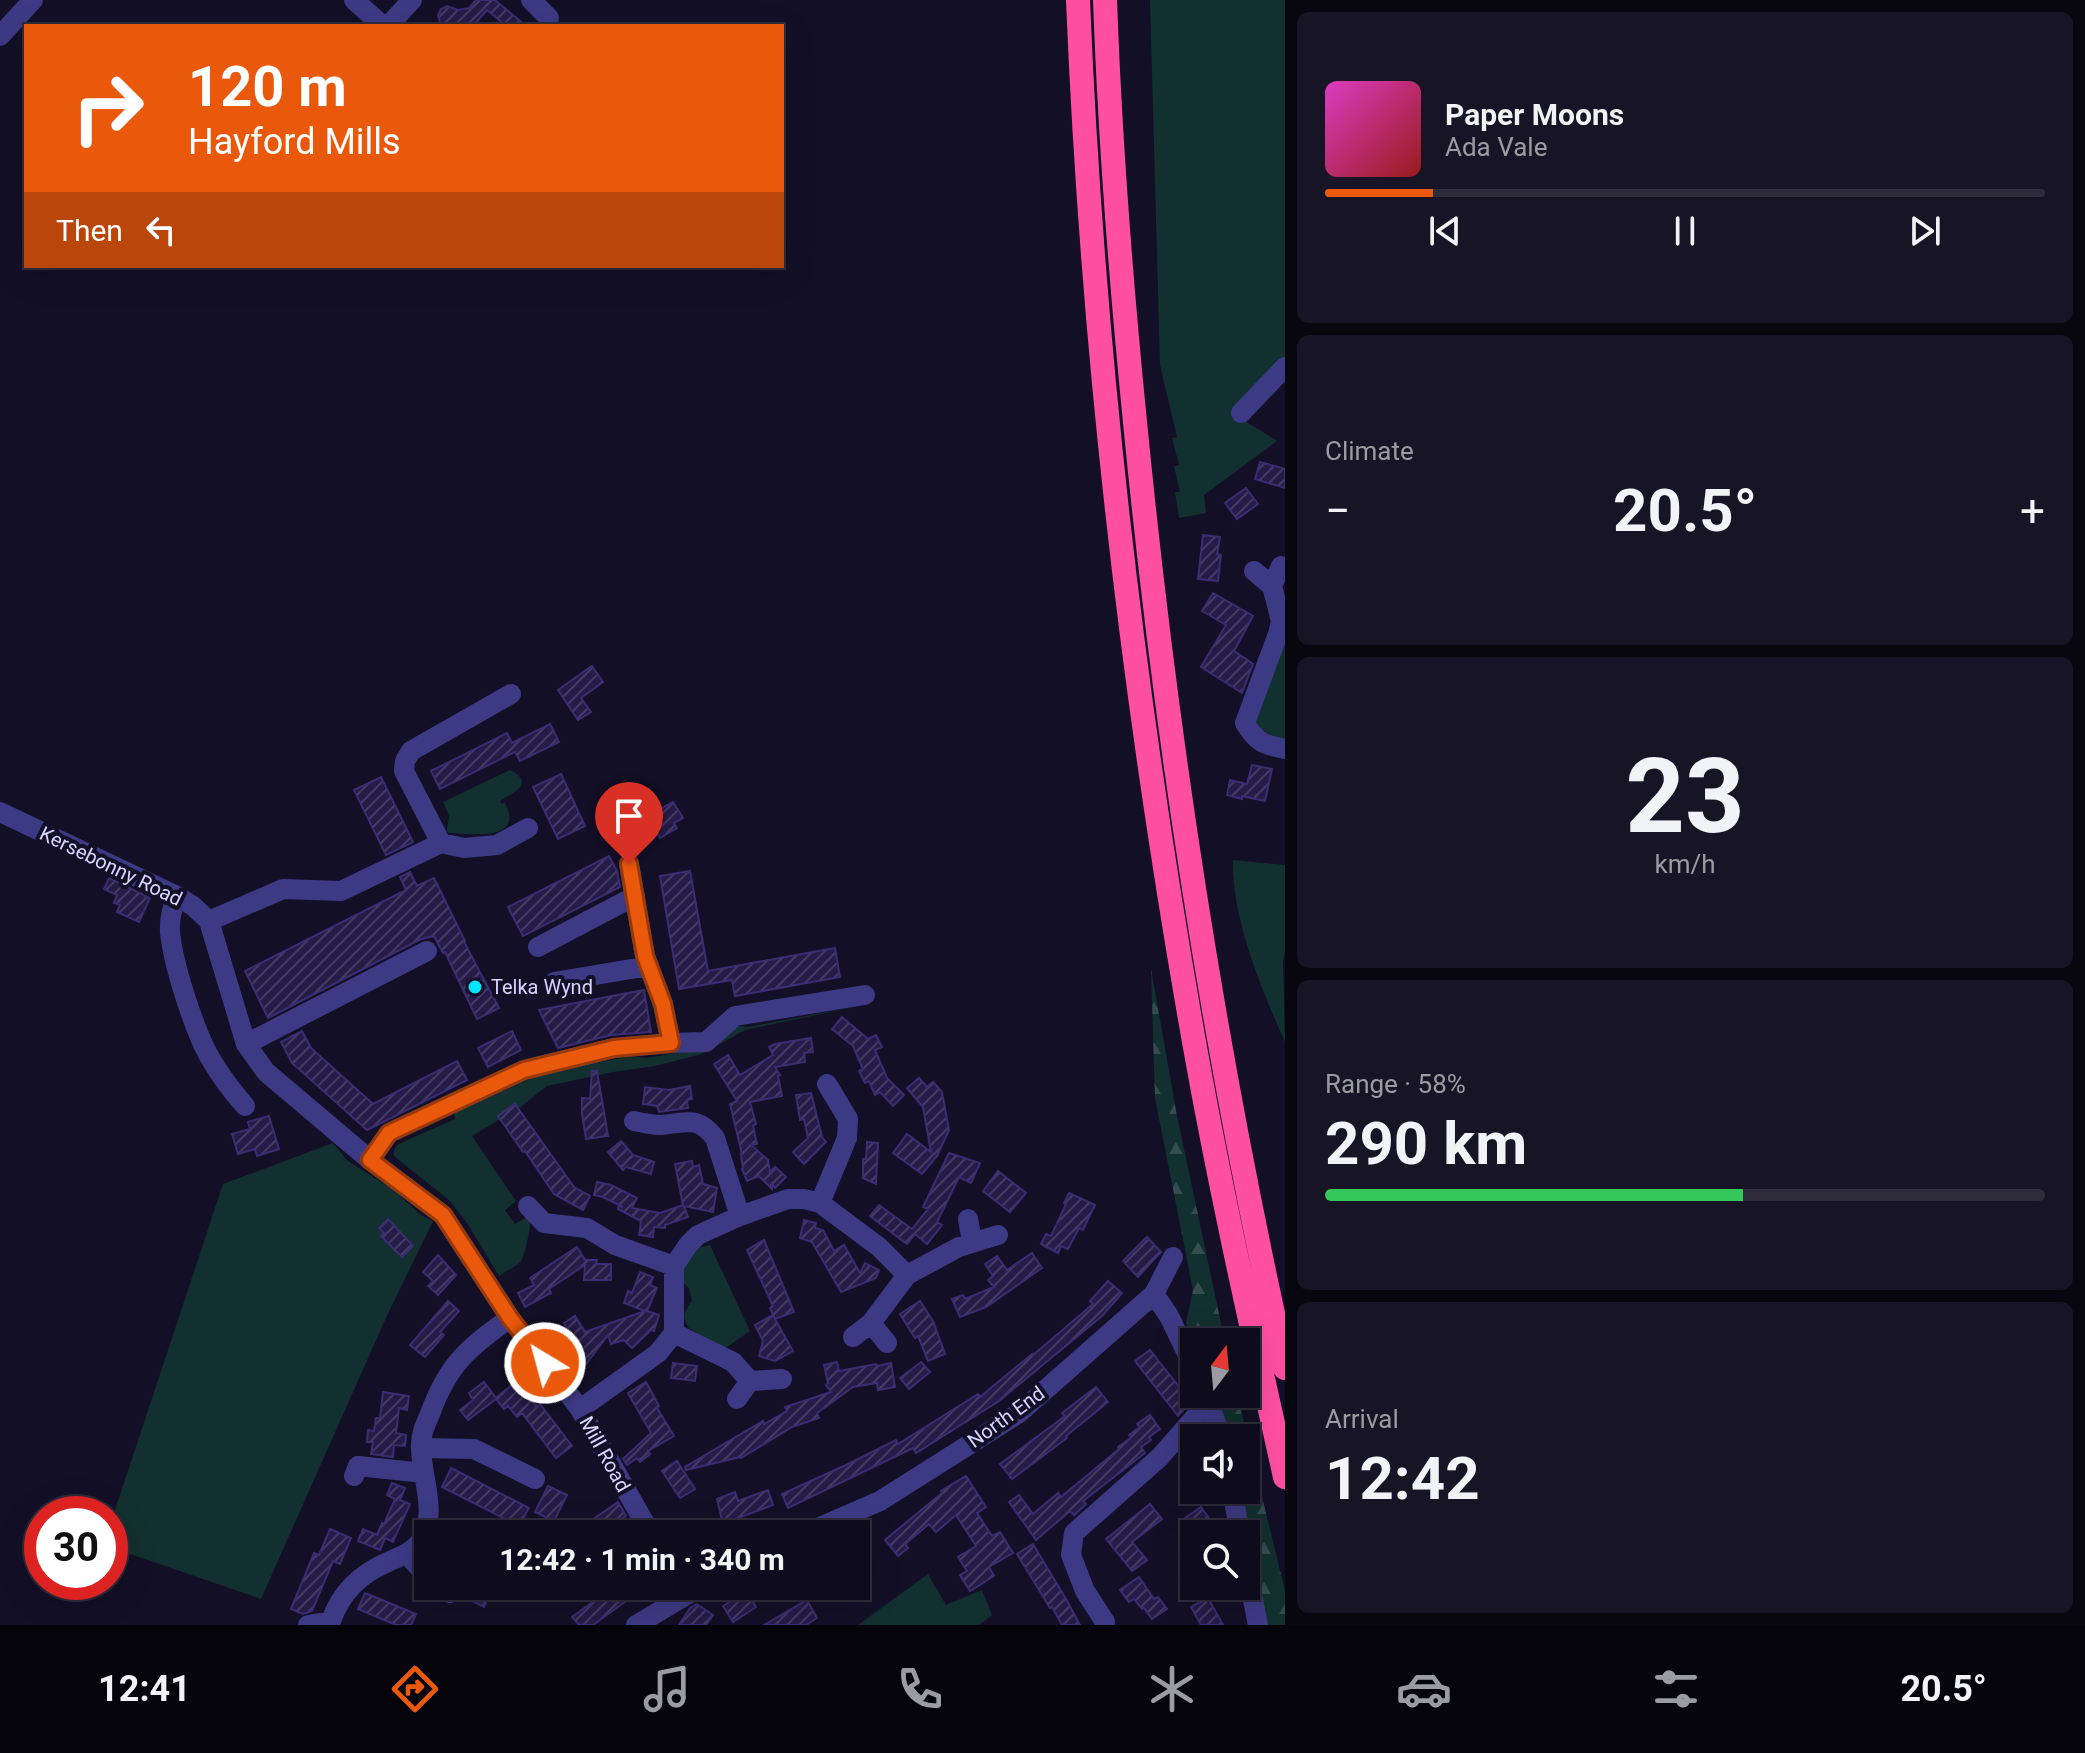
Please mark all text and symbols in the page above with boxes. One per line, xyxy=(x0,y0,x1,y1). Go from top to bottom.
text: 120 m xyxy=(188,54,347,120)
icon: right xyxy=(56,56,160,160)
text: Paper Moons xyxy=(1445,97,1624,132)
text: Hayford Mills xyxy=(188,121,401,163)
text: Ada Vale xyxy=(1445,132,1547,162)
icon: left xyxy=(139,208,183,252)
icon: previous xyxy=(1423,209,1467,253)
icon: pause xyxy=(1663,209,1707,253)
icon: next xyxy=(1903,209,1947,253)
text: Then xyxy=(56,213,123,248)
text: Climate xyxy=(1325,436,1414,466)
text: 20.5° xyxy=(1613,475,1757,546)
text: − xyxy=(1325,485,1350,537)
text: + xyxy=(2020,485,2045,537)
text: 23 xyxy=(1625,736,1745,857)
pin xyxy=(595,782,663,864)
icon: arrive xyxy=(607,794,651,838)
street label: Kersebonny Road xyxy=(36,821,186,911)
text: km/h xyxy=(1654,849,1716,879)
place label: Telka Wynd xyxy=(491,975,593,999)
marker: Telka Wynd xyxy=(466,978,484,996)
text: Range · 58% xyxy=(1325,1069,1466,1099)
text: 290 km xyxy=(1325,1108,1527,1179)
position arrow xyxy=(503,1321,587,1405)
north arrow xyxy=(1180,1328,1260,1408)
map controls xyxy=(1180,1328,1260,1600)
street label: North End xyxy=(963,1381,1049,1453)
text: Arrival xyxy=(1325,1404,1399,1434)
street label: Mill Road xyxy=(574,1412,636,1496)
button: sound xyxy=(1180,1424,1260,1504)
text: 12:42 xyxy=(1325,1443,1480,1514)
speed limit sign: 30 xyxy=(24,1496,128,1600)
button: search xyxy=(1180,1520,1260,1600)
text: 12:42 · 1 min · 340 m xyxy=(499,1542,785,1577)
icon: directions xyxy=(387,1661,443,1717)
icon: music xyxy=(639,1661,695,1717)
icon: phone xyxy=(892,1661,948,1717)
icon: climate xyxy=(1144,1661,1200,1717)
icon: car xyxy=(1396,1661,1452,1717)
icon: filters xyxy=(1648,1661,1704,1717)
text: 12:41 xyxy=(98,1668,191,1710)
text: 20.5° xyxy=(1900,1668,1987,1710)

